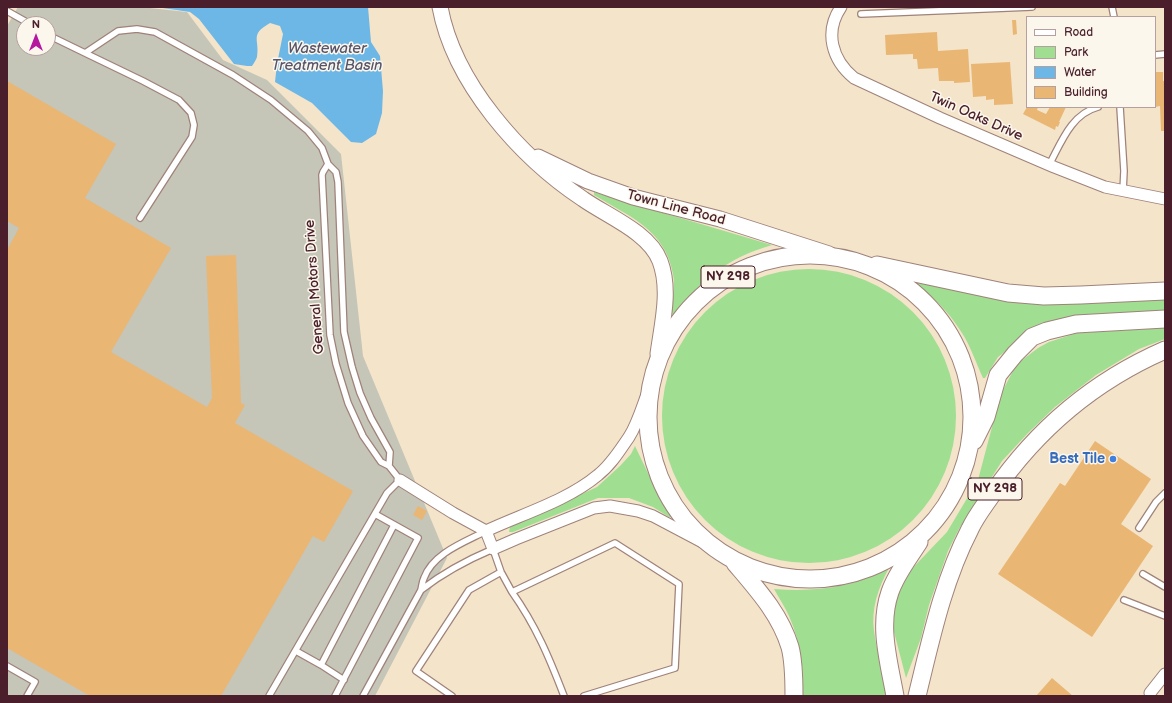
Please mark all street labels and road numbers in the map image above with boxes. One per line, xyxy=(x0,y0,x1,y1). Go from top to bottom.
street label: Twin Oaks Drive xyxy=(927,89,1025,145)
street label: Town Line Road xyxy=(625,187,727,229)
street label: General Motors Drive xyxy=(302,219,328,355)
road number: NY 298 xyxy=(701,266,755,288)
road number: NY 298 xyxy=(968,478,1022,500)

